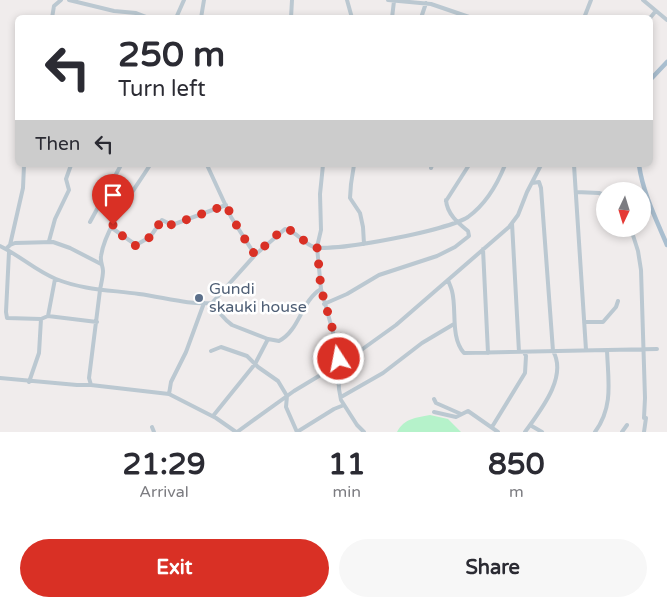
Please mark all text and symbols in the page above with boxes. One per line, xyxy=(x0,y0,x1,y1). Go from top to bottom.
text: 250 m xyxy=(118,34,225,76)
icon: left xyxy=(35,35,100,100)
text: Turn left xyxy=(118,76,206,102)
icon: left xyxy=(90,130,118,158)
text: Then xyxy=(35,133,80,155)
pin xyxy=(92,174,134,225)
icon: arrive xyxy=(99,181,127,209)
north arrow xyxy=(596,182,651,238)
map controls xyxy=(596,182,651,237)
place label: Gundi skauki house xyxy=(209,279,307,317)
marker: Gundi skauki house xyxy=(193,292,205,304)
position arrow xyxy=(312,332,364,384)
text: 21:29 xyxy=(122,446,206,483)
text: 11 xyxy=(328,446,366,483)
text: 850 xyxy=(488,446,545,483)
text: Arrival xyxy=(139,482,189,502)
text: min xyxy=(333,482,361,502)
text: m xyxy=(509,482,524,502)
button: Exit xyxy=(20,539,329,597)
button: Share xyxy=(339,539,647,597)

